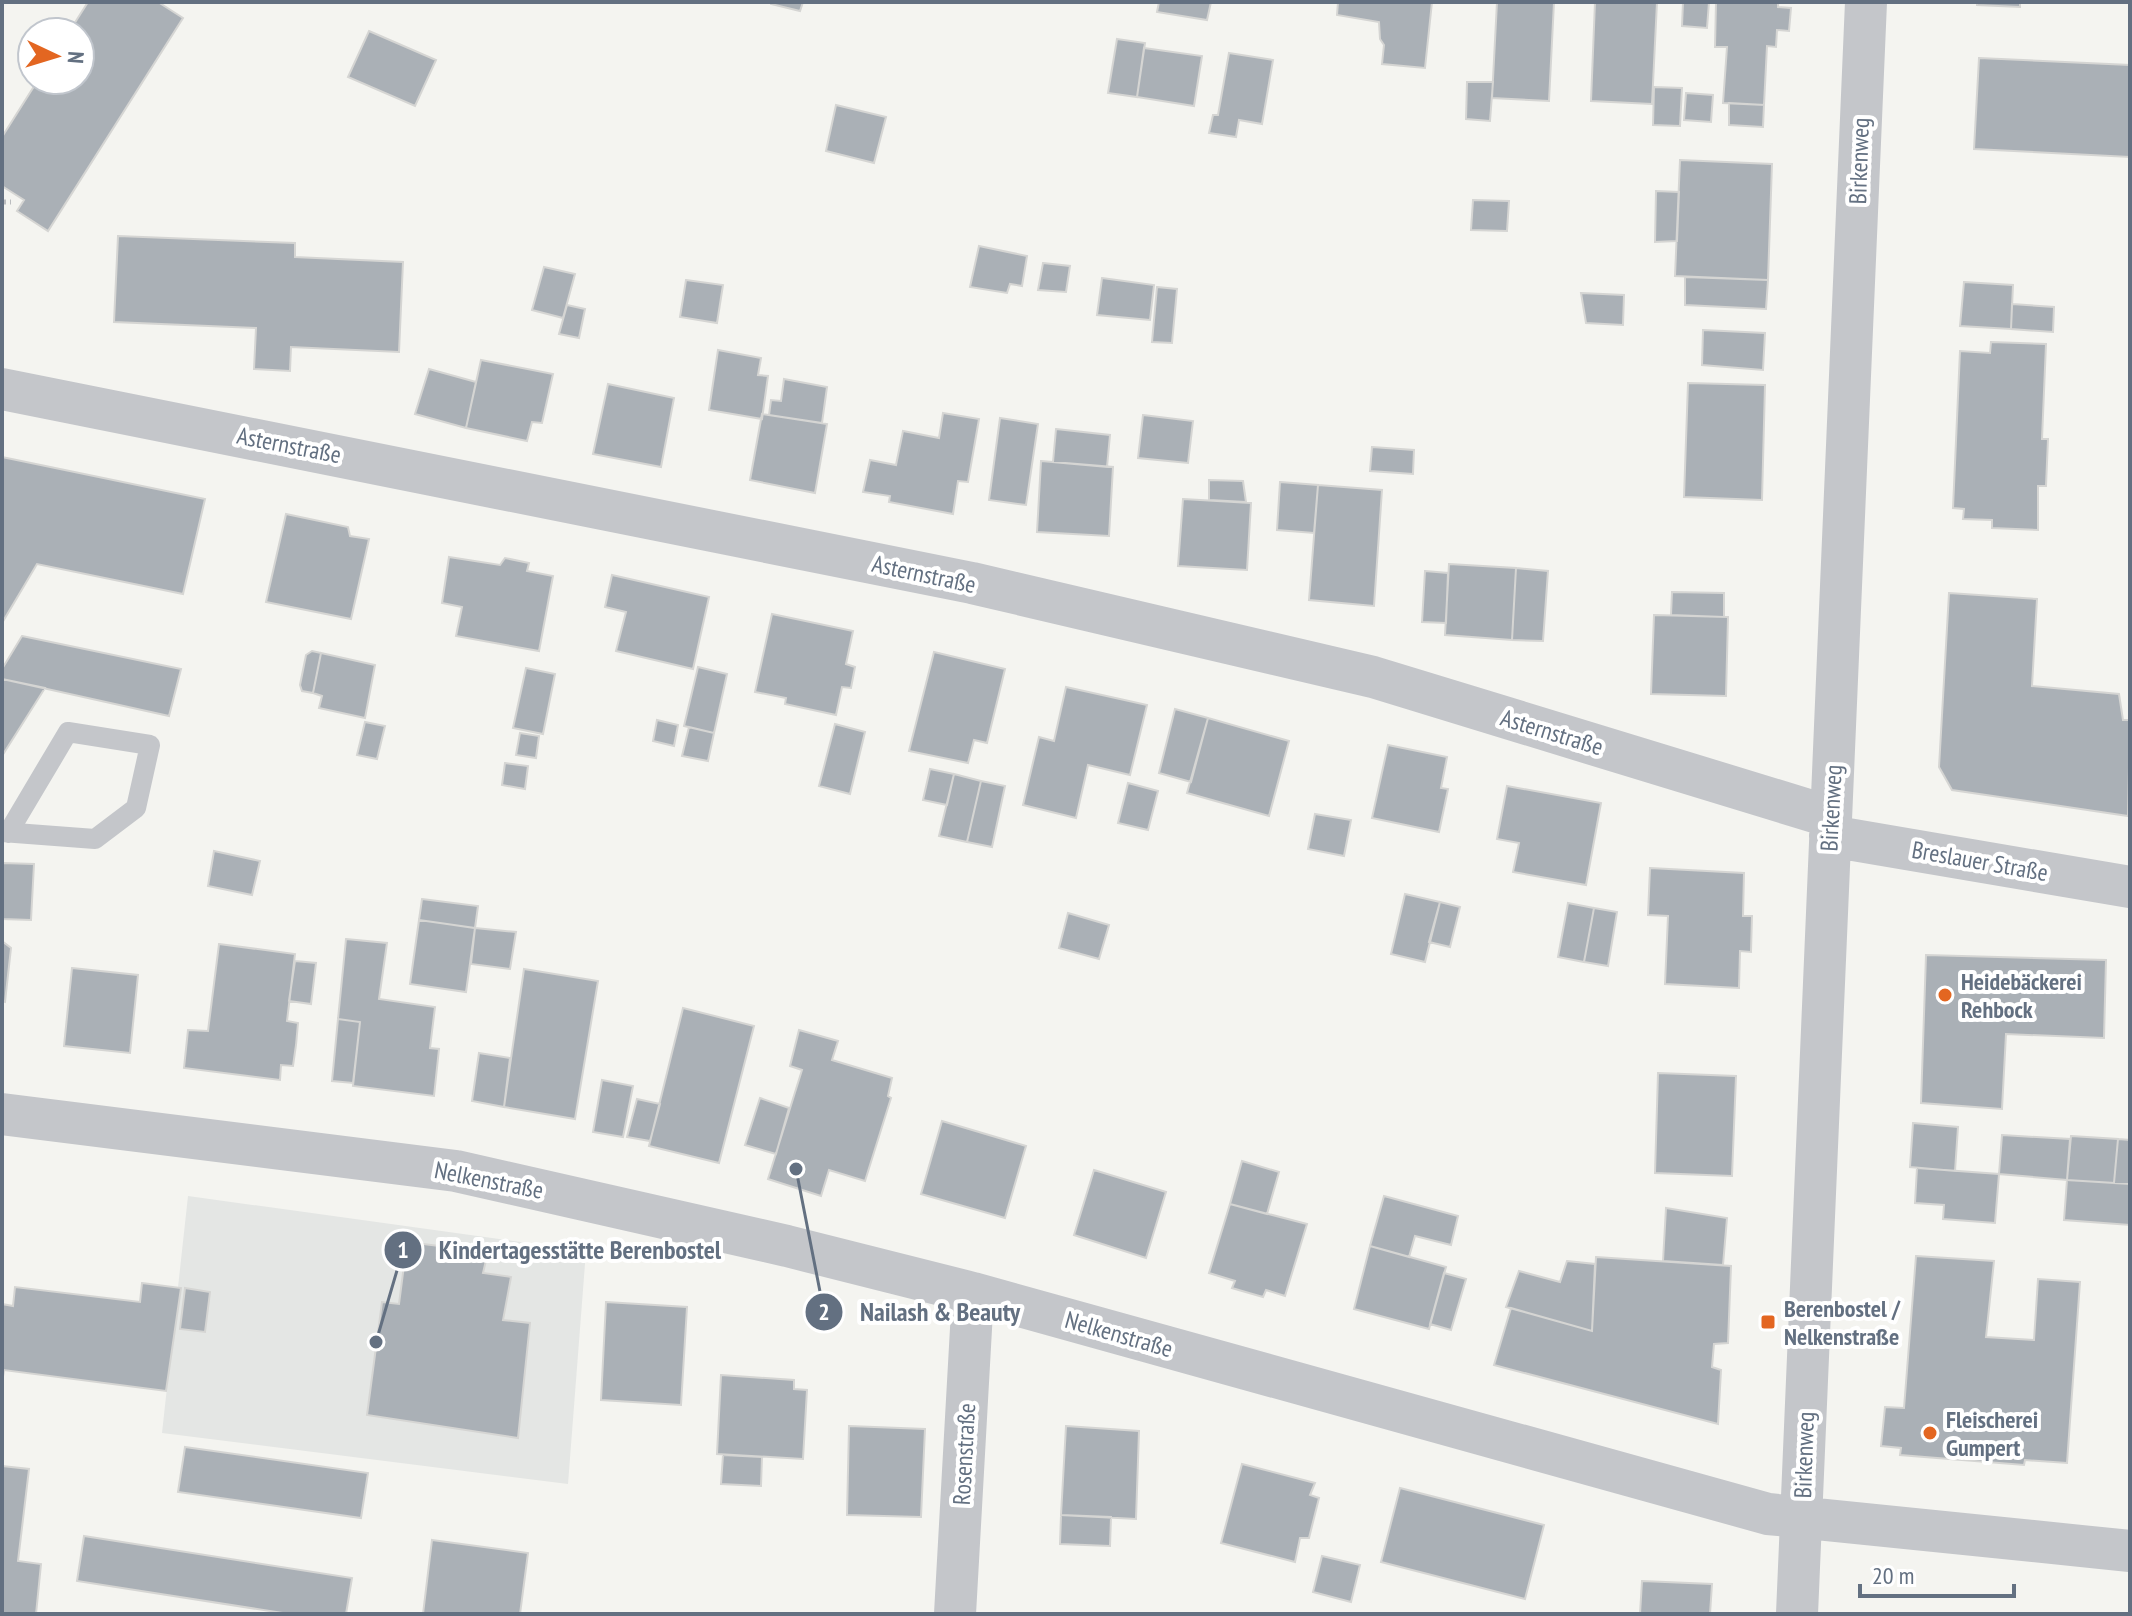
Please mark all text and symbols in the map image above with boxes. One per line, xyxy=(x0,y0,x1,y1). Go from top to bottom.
north arrow xyxy=(16,16,96,96)
text: N xyxy=(62,50,90,64)
street label: Birkenweg xyxy=(1842,117,1876,205)
street label: Asternstraße xyxy=(234,420,344,470)
street label: Asternstraße xyxy=(869,548,979,600)
street label: Asternstraße xyxy=(1497,702,1607,762)
street label: Birkenweg xyxy=(1813,764,1849,852)
street label: Breslauer Straße xyxy=(1909,834,2051,888)
place label: Heidebäckerei Rehbock xyxy=(1961,966,2082,1025)
marker: Heidebäckerei Rehbock xyxy=(1936,986,1954,1004)
street label: Nelkenstraße xyxy=(432,1154,546,1206)
callout: Kindertagesstätte Berenbostel xyxy=(383,1225,737,1275)
text: Kindertagesstätte Berenbostel xyxy=(439,1233,722,1266)
text: 1 xyxy=(397,1234,409,1265)
callout: Nailash & Beauty xyxy=(804,1287,1036,1337)
place label: Berenbostel / Nelkenstraße xyxy=(1784,1293,1901,1352)
text: Nailash & Beauty xyxy=(860,1295,1021,1328)
text: 2 xyxy=(818,1296,830,1327)
street label: Nelkenstraße xyxy=(1062,1304,1176,1364)
marker: Berenbostel / Nelkenstraße xyxy=(1759,1313,1777,1331)
street label: Rosenstraße xyxy=(946,1402,982,1506)
place label: Fleischerei Gumpert xyxy=(1946,1404,2038,1463)
street label: Birkenweg xyxy=(1787,1411,1821,1499)
marker: Fleischerei Gumpert xyxy=(1921,1424,1939,1442)
scale bar xyxy=(1860,1548,2014,1598)
text: 20 m xyxy=(1872,1560,1914,1591)

